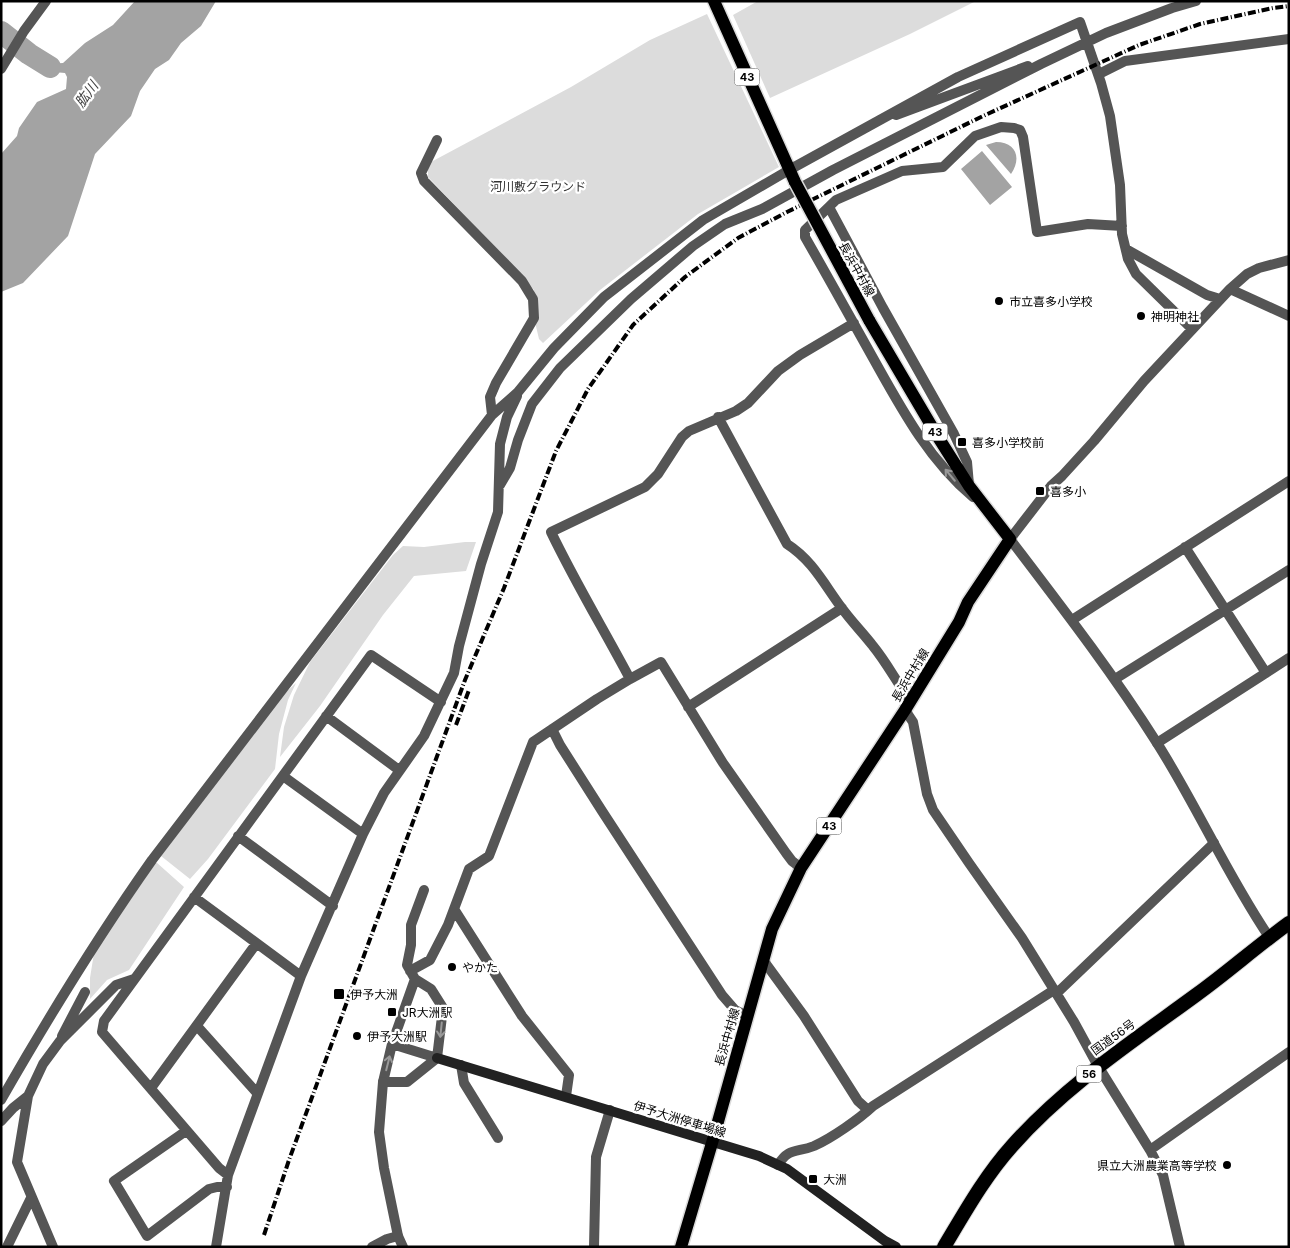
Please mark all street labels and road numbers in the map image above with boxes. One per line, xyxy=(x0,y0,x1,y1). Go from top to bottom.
road number: 43 xyxy=(734,68,760,86)
street label: 長浜中村線 xyxy=(836,239,878,299)
road number: 43 xyxy=(922,424,948,441)
street label: 長浜中村線 xyxy=(888,645,932,705)
road number: 43 xyxy=(816,818,842,834)
street label: 長浜中村線 xyxy=(712,1006,742,1068)
street label: 国道56号 xyxy=(1088,1016,1138,1058)
road number: 56 xyxy=(1076,1066,1102,1082)
street label: 伊予大洲停車場線 xyxy=(632,1098,728,1140)

